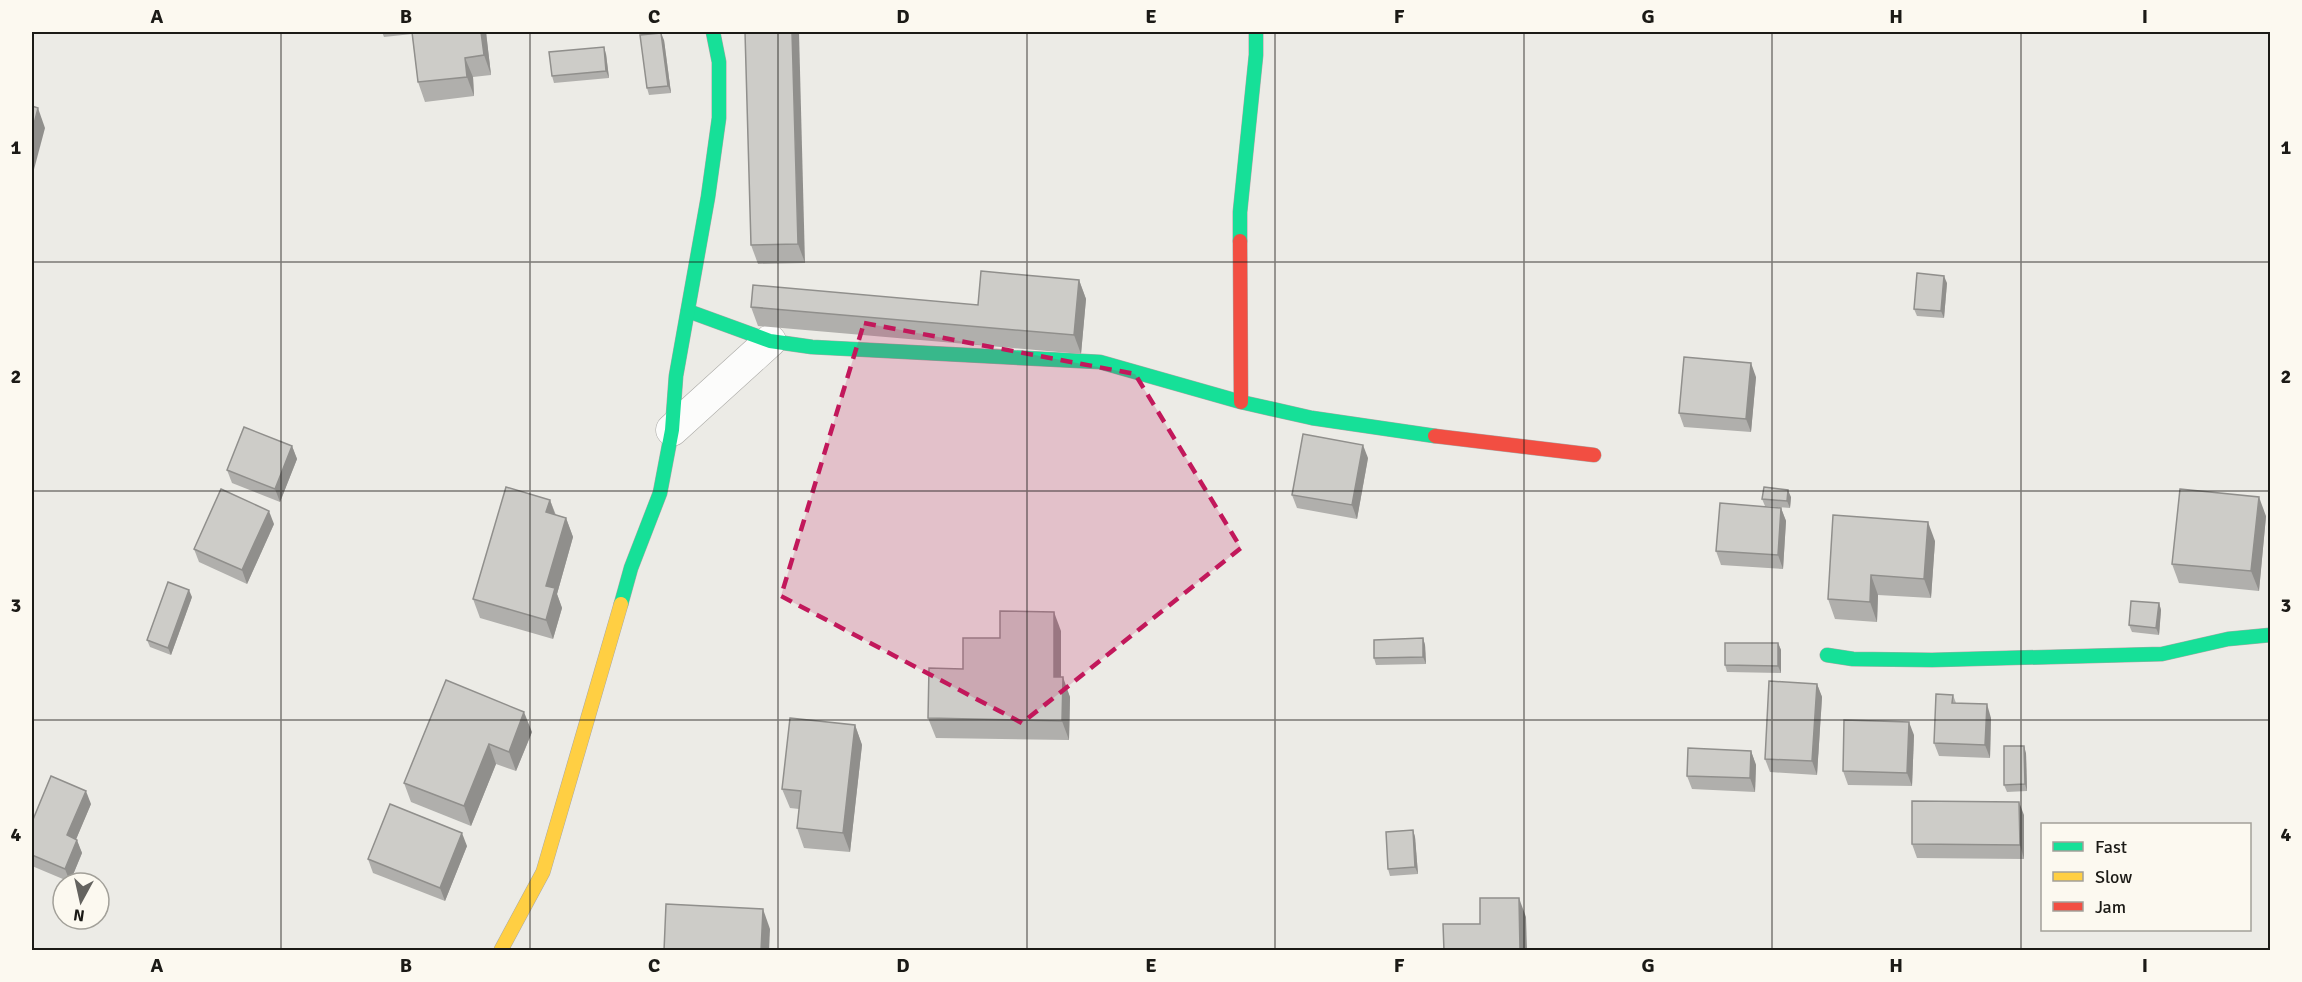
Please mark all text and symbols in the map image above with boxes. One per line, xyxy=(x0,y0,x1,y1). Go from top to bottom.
text: A xyxy=(151,4,164,29)
text: B xyxy=(400,4,412,29)
text: C xyxy=(648,4,660,29)
text: D xyxy=(896,4,910,29)
text: E xyxy=(1145,4,1157,29)
text: F xyxy=(1394,4,1405,29)
text: G xyxy=(1641,4,1655,29)
text: H xyxy=(1889,4,1903,29)
text: I xyxy=(2142,4,2148,29)
text: 1 xyxy=(11,135,22,160)
text: 1 xyxy=(2281,135,2292,160)
text: 2 xyxy=(11,364,21,389)
text: 2 xyxy=(2281,364,2291,389)
text: 3 xyxy=(11,593,21,618)
text: 3 xyxy=(2281,593,2291,618)
text: 4 xyxy=(11,822,22,847)
text: 4 xyxy=(2281,822,2292,847)
legend xyxy=(2041,823,2251,931)
text: Fast xyxy=(2095,836,2127,858)
text: Slow xyxy=(2095,866,2132,888)
north arrow xyxy=(51,871,111,931)
text: Jam xyxy=(2095,896,2126,918)
text: N xyxy=(72,904,86,926)
text: A xyxy=(151,953,164,978)
text: B xyxy=(400,953,412,978)
text: C xyxy=(648,953,660,978)
text: D xyxy=(896,953,910,978)
text: E xyxy=(1145,953,1157,978)
text: F xyxy=(1394,953,1405,978)
text: G xyxy=(1641,953,1655,978)
text: H xyxy=(1889,953,1903,978)
text: I xyxy=(2142,953,2148,978)

